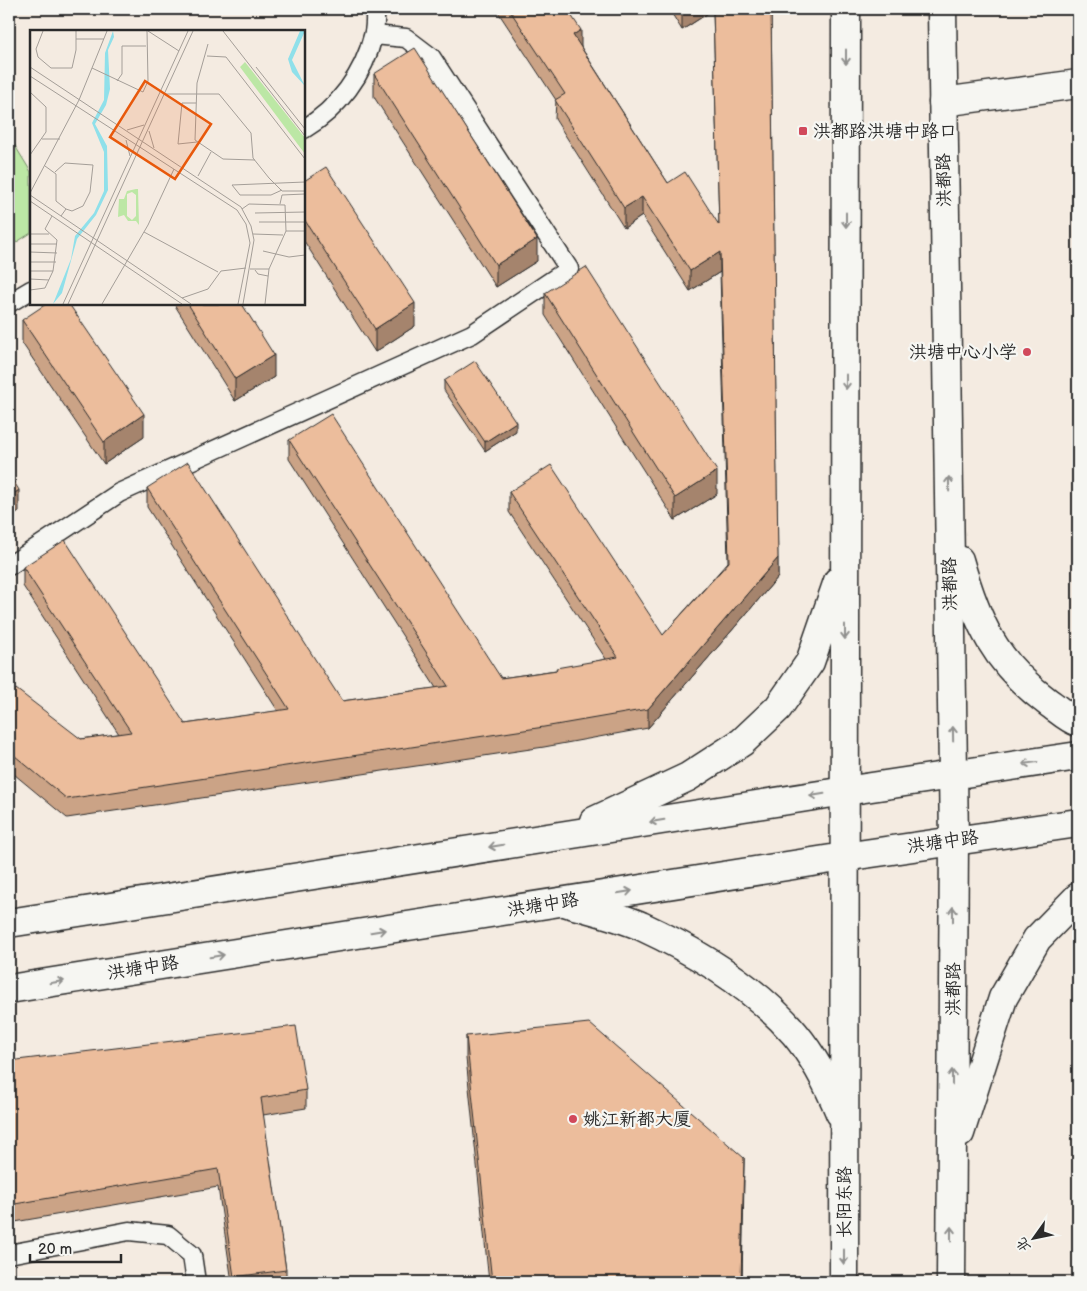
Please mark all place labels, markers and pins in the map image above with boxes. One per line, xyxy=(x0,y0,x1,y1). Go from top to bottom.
place label: 洪都路洪塘中路口 xyxy=(813,121,957,142)
marker: 洪都路洪塘中路口 xyxy=(797,125,809,137)
place label: 洪塘中心小学 xyxy=(909,342,1017,363)
marker: 洪塘中心小学 xyxy=(1021,346,1033,358)
place label: 姚江新都大厦 xyxy=(583,1109,691,1130)
marker: 姚江新都大厦 xyxy=(567,1113,579,1125)

